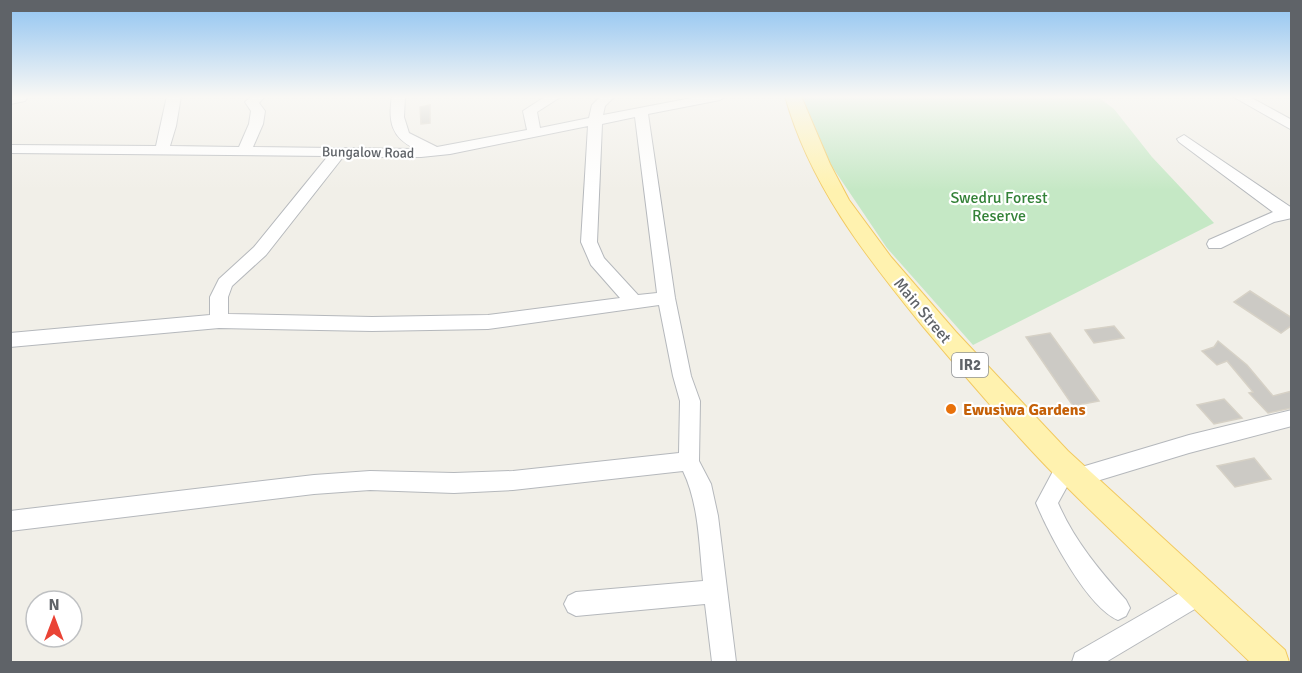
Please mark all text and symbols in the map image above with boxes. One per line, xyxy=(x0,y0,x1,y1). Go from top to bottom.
street label: Bungalow Road xyxy=(322,143,414,162)
park label: Swedru Forest Reserve xyxy=(950,188,1048,226)
street label: Main Street xyxy=(889,274,956,348)
road number: IR2 xyxy=(952,353,988,377)
place label: Ewusiwa Gardens xyxy=(963,400,1086,420)
marker: Ewusiwa Gardens xyxy=(944,402,958,416)
north arrow xyxy=(24,589,84,649)
text: N xyxy=(48,595,60,615)

